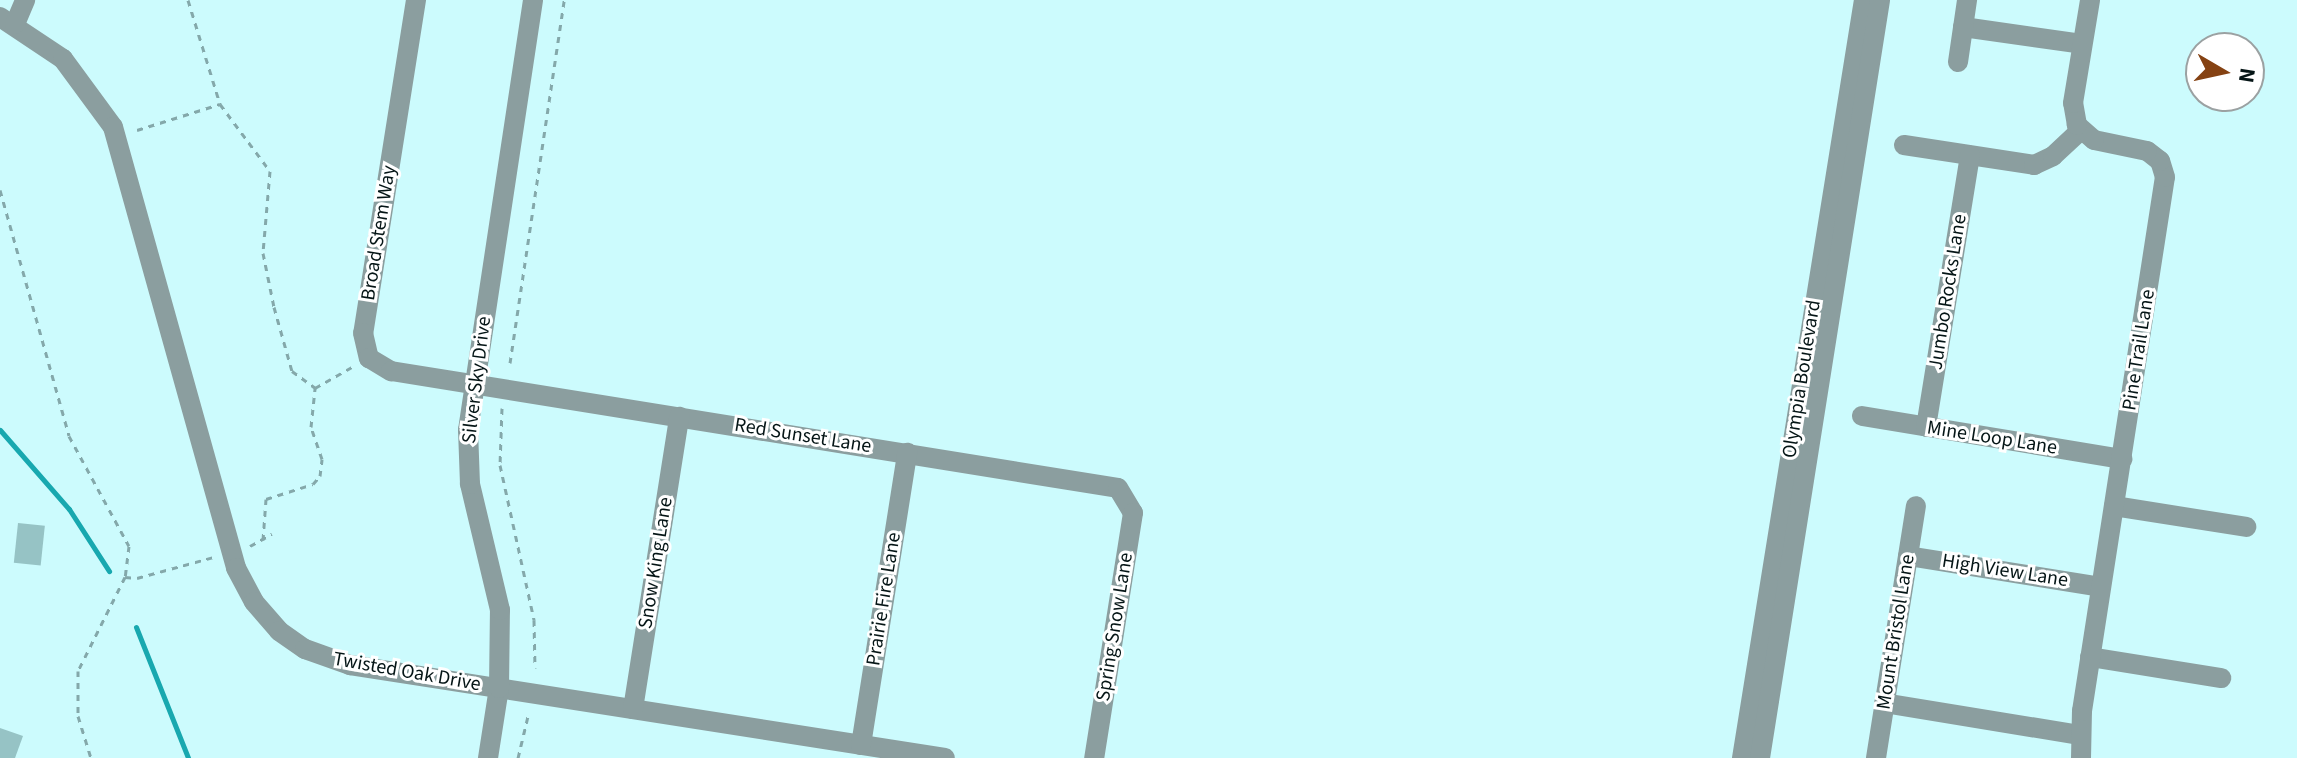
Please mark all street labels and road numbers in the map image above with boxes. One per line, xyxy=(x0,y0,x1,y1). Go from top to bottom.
street label: Broad Stem Way xyxy=(356,164,402,302)
street label: Jumbo Rocks Lane xyxy=(1924,213,1972,371)
street label: Pine Trail Lane xyxy=(2118,288,2160,412)
street label: Olympia Boulevard xyxy=(1778,298,1826,460)
street label: Silver Sky Drive xyxy=(457,315,497,445)
street label: Red Sunset Lane xyxy=(733,413,873,459)
street label: Mine Loop Lane xyxy=(1925,416,2059,460)
street label: Snow King Lane xyxy=(634,495,678,631)
street label: Prairie Fire Lane xyxy=(862,531,906,667)
street label: High View Lane xyxy=(1940,549,2070,593)
street label: Spring Snow Lane xyxy=(1091,551,1139,703)
street label: Mount Bristol Lane xyxy=(1872,553,1920,711)
street label: Twisted Oak Drive xyxy=(331,647,483,697)

